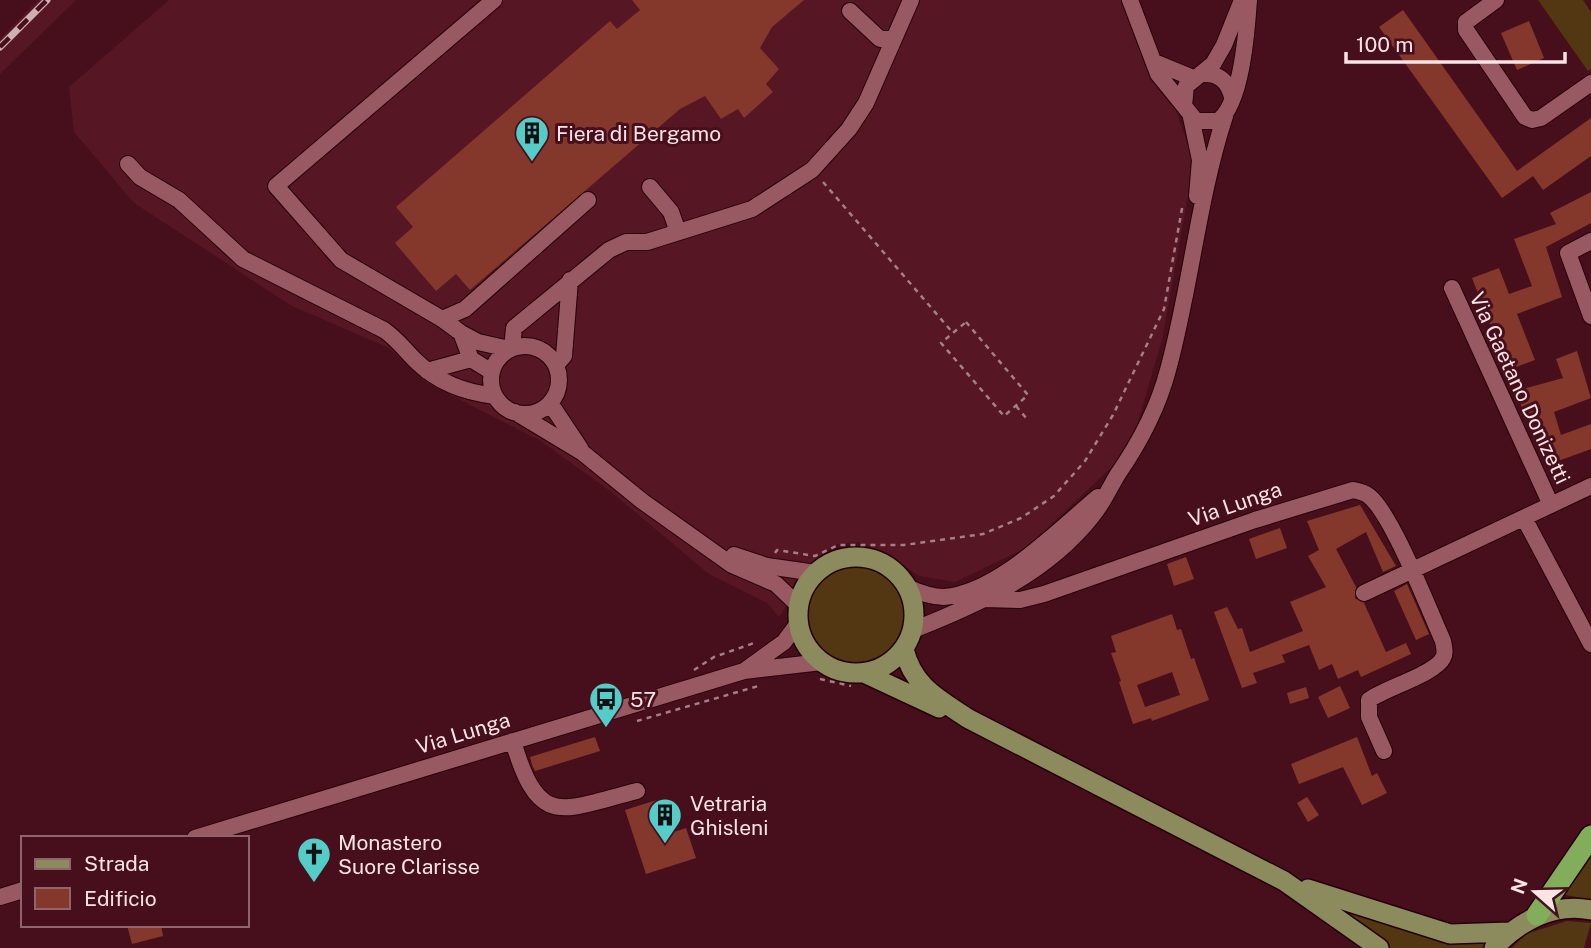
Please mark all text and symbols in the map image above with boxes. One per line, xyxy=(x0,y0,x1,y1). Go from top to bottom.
scale bar xyxy=(1346,21,1565,65)
text: 100 m xyxy=(1356,32,1413,57)
building icon: Fiera di Bergamo xyxy=(513,114,551,163)
place label: Fiera di Bergamo xyxy=(556,121,721,146)
street label: Via Gaetano Donizetti xyxy=(1465,288,1575,488)
street label: Via Lunga xyxy=(1185,476,1285,532)
bus stop icon: 57 xyxy=(587,680,625,729)
place label: 57 xyxy=(630,687,656,712)
street label: Via Lunga xyxy=(413,707,513,759)
place label: Vetraria Ghisleni xyxy=(690,791,768,840)
building icon: Vetraria Ghisleni xyxy=(646,796,684,845)
place label: Monastero Suore Clarisse xyxy=(338,830,480,879)
church icon: Monastero Suore Clarisse xyxy=(295,835,333,884)
legend xyxy=(21,836,248,927)
text: Strada xyxy=(84,851,149,876)
north arrow xyxy=(1500,857,1570,927)
text: N xyxy=(1506,875,1532,897)
text: Edificio xyxy=(84,886,157,911)

